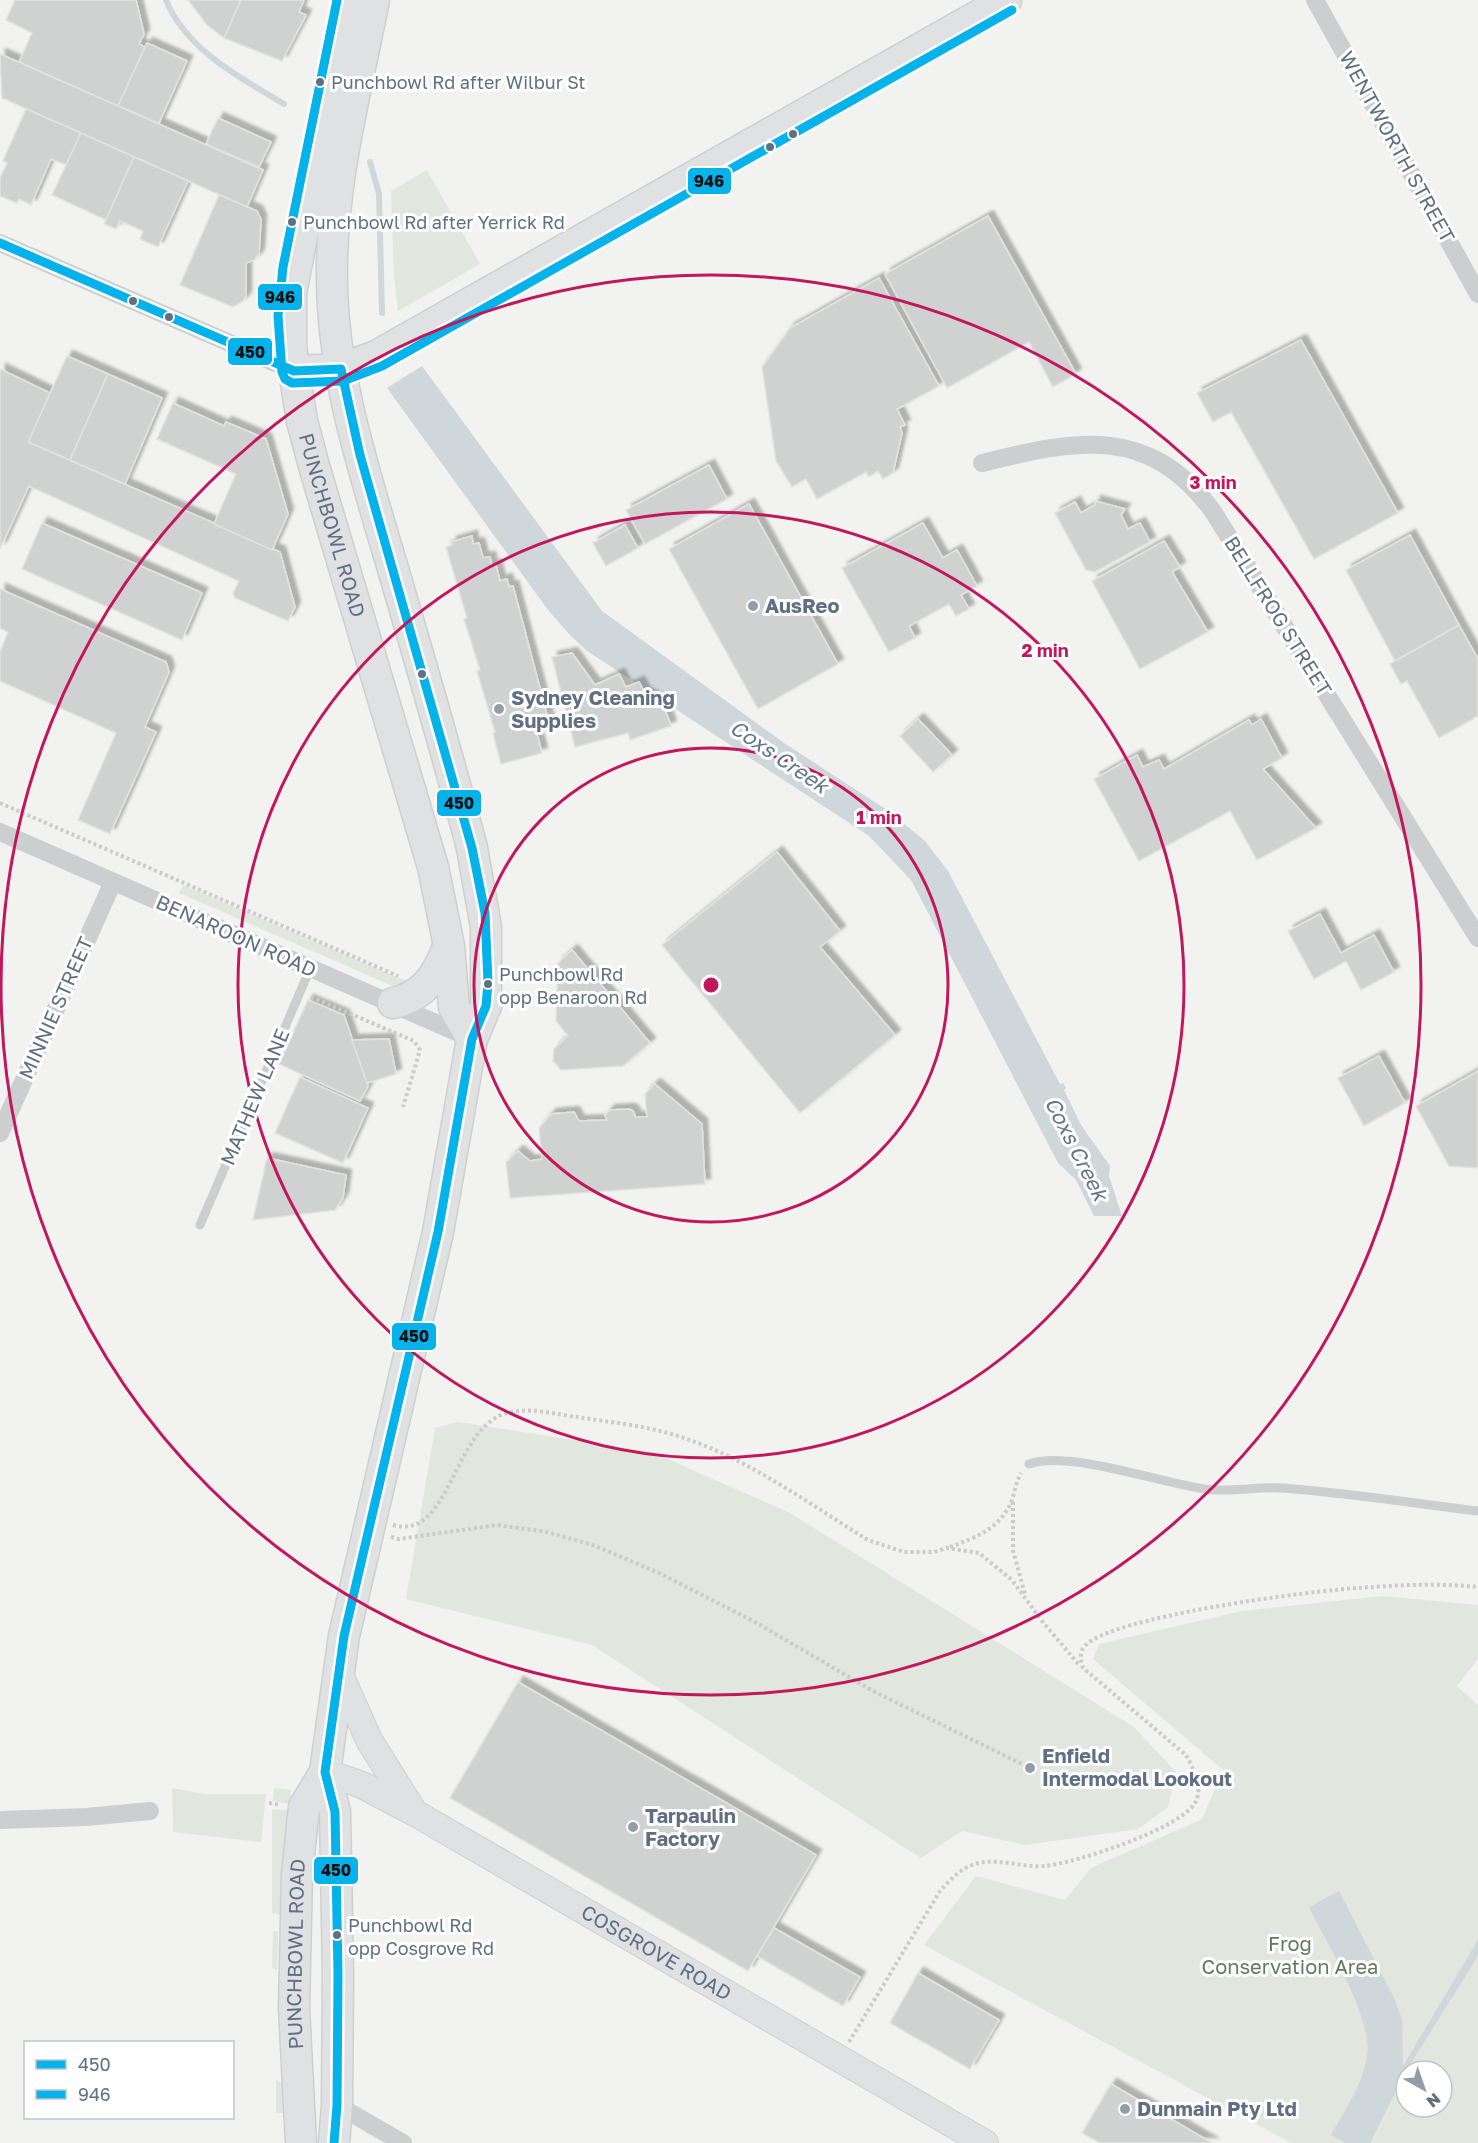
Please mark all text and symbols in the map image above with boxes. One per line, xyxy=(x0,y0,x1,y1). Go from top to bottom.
street label: WENTWORTH STREET xyxy=(1335,47,1460,246)
place label: Punchbowl Rd after Wilbur St xyxy=(331,71,586,93)
marker: Punchbowl Rd after Wilbur St xyxy=(314,76,326,88)
unlabelled marker xyxy=(787,128,799,140)
unlabelled marker xyxy=(764,141,776,153)
line badge: 946 xyxy=(687,167,732,195)
text: 946 xyxy=(694,171,724,191)
place label: Punchbowl Rd after Yerrick Rd xyxy=(303,211,565,233)
marker: Punchbowl Rd after Yerrick Rd xyxy=(286,216,298,228)
line badge: 946 xyxy=(257,283,303,311)
text: 946 xyxy=(265,287,295,307)
unlabelled marker xyxy=(127,295,139,307)
unlabelled marker xyxy=(163,311,175,323)
line badge: 450 xyxy=(227,337,273,366)
text: 450 xyxy=(235,342,265,362)
street label: PUNCHBOWL ROAD xyxy=(295,430,371,620)
text: 3 min xyxy=(1189,471,1237,493)
street label: BELLFROG STREET xyxy=(1220,531,1338,700)
place label: AusReo xyxy=(765,593,839,617)
marker: AusReo xyxy=(746,599,760,613)
text: 2 min xyxy=(1021,639,1069,661)
unlabelled marker xyxy=(416,668,428,680)
place label: Sydney Cleaning Supplies xyxy=(511,685,675,732)
marker: Sydney Cleaning Supplies xyxy=(492,702,506,716)
water label: Coxs Creek xyxy=(726,714,835,800)
line badge: 450 xyxy=(436,789,482,817)
text: 450 xyxy=(444,793,474,813)
text: 1 min xyxy=(856,806,902,828)
street label: BENAROON ROAD xyxy=(153,889,320,981)
street label: MINNIE STREET xyxy=(13,933,97,1082)
place label: Punchbowl Rd opp Benaroon Rd xyxy=(499,963,647,1008)
centre of rings xyxy=(701,975,721,995)
marker: Punchbowl Rd opp Benaroon Rd xyxy=(482,978,494,990)
street label: MATHEW LANE xyxy=(215,1025,294,1168)
water label: Coxs Creek xyxy=(1040,1092,1115,1207)
line badge: 450 xyxy=(391,1322,437,1351)
text: 450 xyxy=(399,1326,429,1346)
place label: Enfield Intermodal Lookout xyxy=(1042,1743,1232,1790)
marker: Enfield Intermodal Lookout xyxy=(1023,1761,1037,1775)
place label: Tarpaulin Factory xyxy=(645,1803,736,1850)
marker: Tarpaulin Factory xyxy=(626,1820,640,1834)
line badge: 450 xyxy=(313,1856,359,1885)
street label: PUNCHBOWL ROAD xyxy=(281,1858,310,2050)
text: 450 xyxy=(321,1860,351,1880)
street label: COSGROVE ROAD xyxy=(578,1899,736,2005)
place label: Punchbowl Rd opp Cosgrove Rd xyxy=(348,1914,494,1959)
marker: Punchbowl Rd opp Cosgrove Rd xyxy=(331,1929,343,1941)
park label: Frog Conservation Area xyxy=(1202,1931,1378,1978)
legend xyxy=(24,2041,234,2119)
text: 450 xyxy=(78,2053,111,2075)
north arrow xyxy=(1394,2059,1454,2119)
text: 946 xyxy=(78,2083,111,2105)
text: N xyxy=(1423,2089,1445,2112)
place label: Dunmain Pty Ltd xyxy=(1137,2096,1297,2120)
marker: Dunmain Pty Ltd xyxy=(1118,2102,1132,2116)

